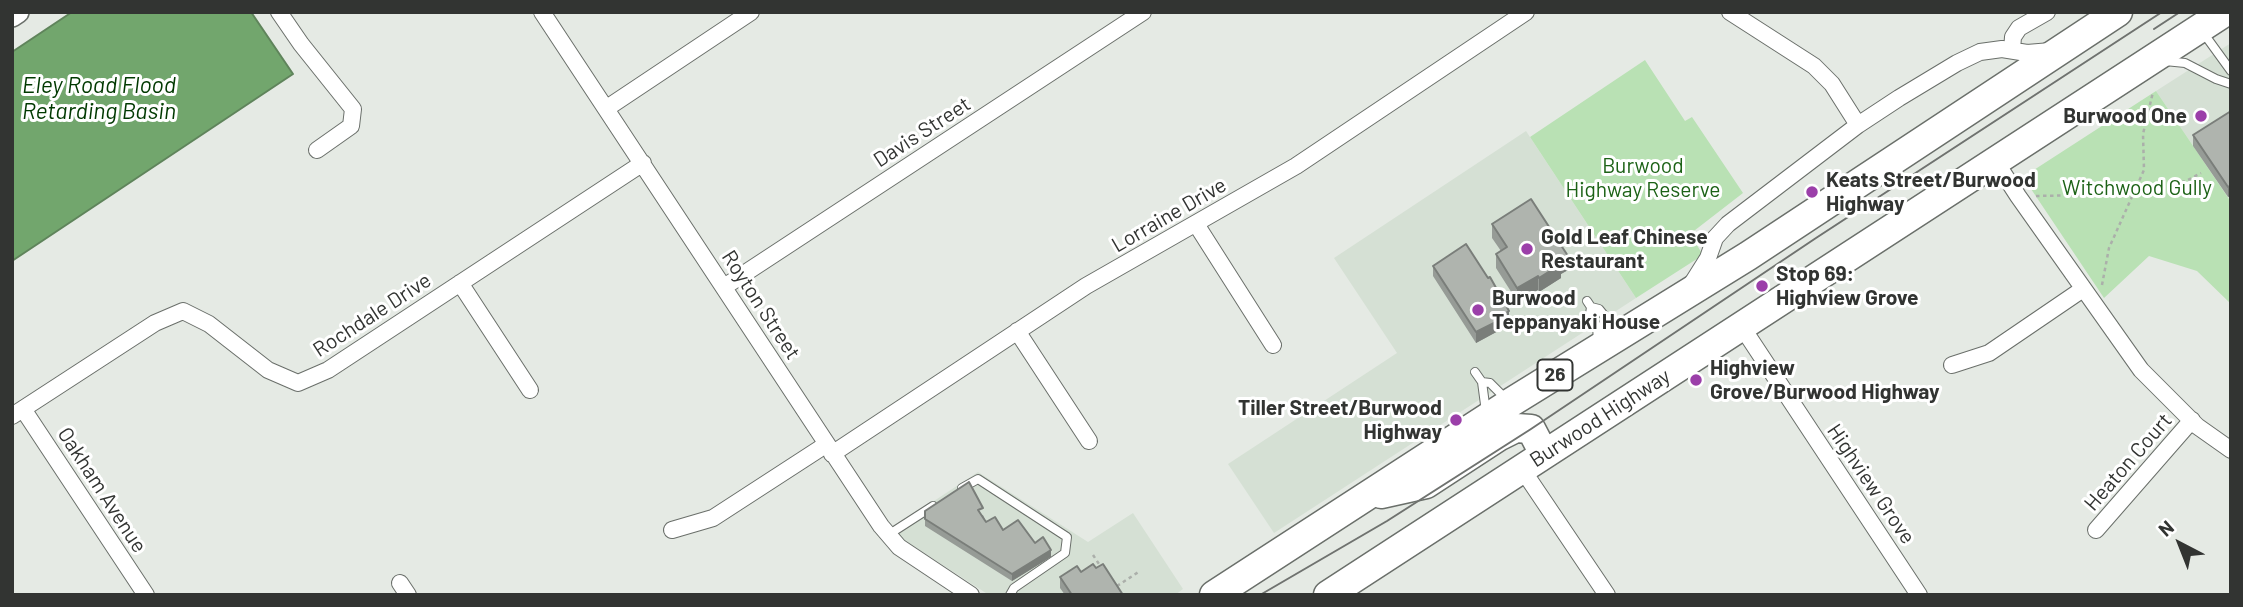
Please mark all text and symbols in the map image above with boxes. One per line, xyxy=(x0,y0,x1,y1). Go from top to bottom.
water label: Eley Road Flood Retarding Basin xyxy=(22,71,176,125)
street label: Davis Street xyxy=(869,91,975,173)
place label: Burwood One xyxy=(2063,103,2187,129)
marker: Burwood One xyxy=(2193,108,2209,124)
park label: Burwood Highway Reserve xyxy=(1566,153,1720,203)
place label: Keats Street/Burwood Highway xyxy=(1826,167,2036,217)
street label: Lorraine Drive xyxy=(1107,172,1231,258)
park label: Witchwood Gully xyxy=(2062,175,2212,201)
marker: Keats Street/Burwood Highway xyxy=(1804,184,1820,200)
place label: Gold Leaf Chinese Restaurant xyxy=(1541,224,1708,274)
marker: Gold Leaf Chinese Restaurant xyxy=(1519,241,1535,257)
street label: Royton Street xyxy=(716,246,806,364)
place label: Stop 69: Highview Grove xyxy=(1776,261,1918,311)
street label: Rochdale Drive xyxy=(308,268,436,362)
marker: Stop 69: Highview Grove xyxy=(1754,278,1770,294)
place label: Burwood Teppanyaki House xyxy=(1492,285,1660,335)
marker: Burwood Teppanyaki House xyxy=(1470,302,1486,318)
place label: Highview Grove/Burwood Highway xyxy=(1710,355,1940,405)
road number: 26 xyxy=(1538,360,1572,390)
street label: Burwood Highway xyxy=(1525,363,1675,473)
marker: Highview Grove/Burwood Highway xyxy=(1688,372,1704,388)
place label: Tiller Street/Burwood Highway xyxy=(1238,395,1442,445)
street label: Heaton Court xyxy=(2079,408,2177,516)
marker: Tiller Street/Burwood Highway xyxy=(1448,412,1464,428)
street label: Highview Grove xyxy=(1822,419,1920,549)
street label: Oakham Avenue xyxy=(52,423,152,557)
north arrow xyxy=(2145,509,2215,579)
text: N xyxy=(2153,515,2178,541)

